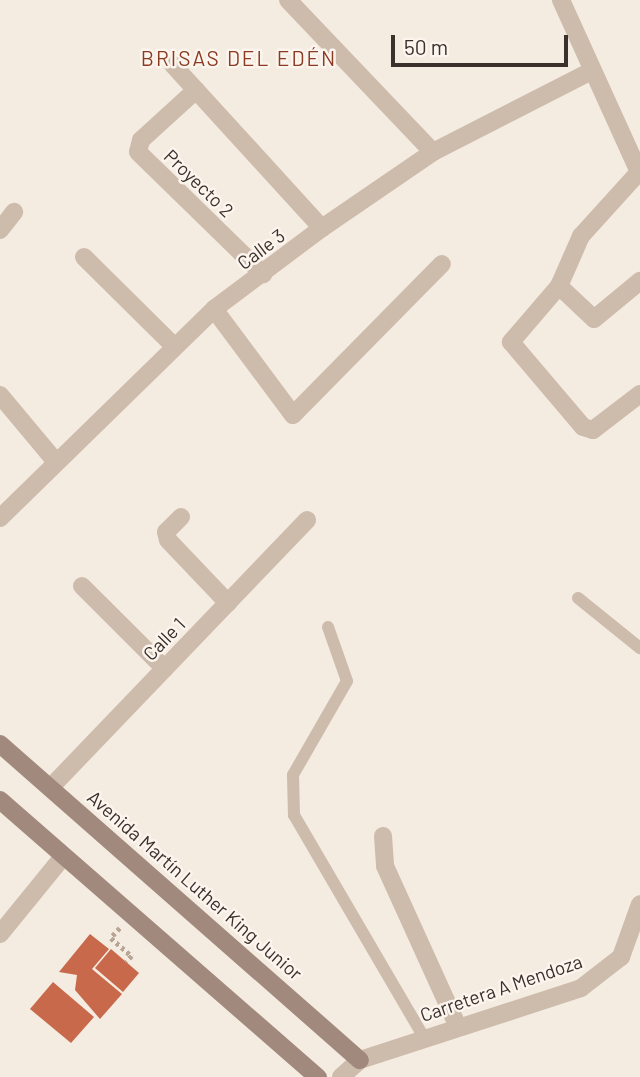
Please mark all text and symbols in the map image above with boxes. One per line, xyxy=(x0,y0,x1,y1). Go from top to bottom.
scale bar xyxy=(395,21,572,65)
text: 50 m xyxy=(404,34,448,59)
district label: BRISAS DEL EDÉN xyxy=(143,45,335,71)
street label: Proyecto 2 xyxy=(160,144,238,222)
street label: Calle 3 xyxy=(233,224,289,274)
street label: Calle 1 xyxy=(138,613,190,665)
street label: Avenida Martín Luther King Junior xyxy=(83,785,307,985)
street label: Carretera A Mendoza xyxy=(417,950,585,1026)

